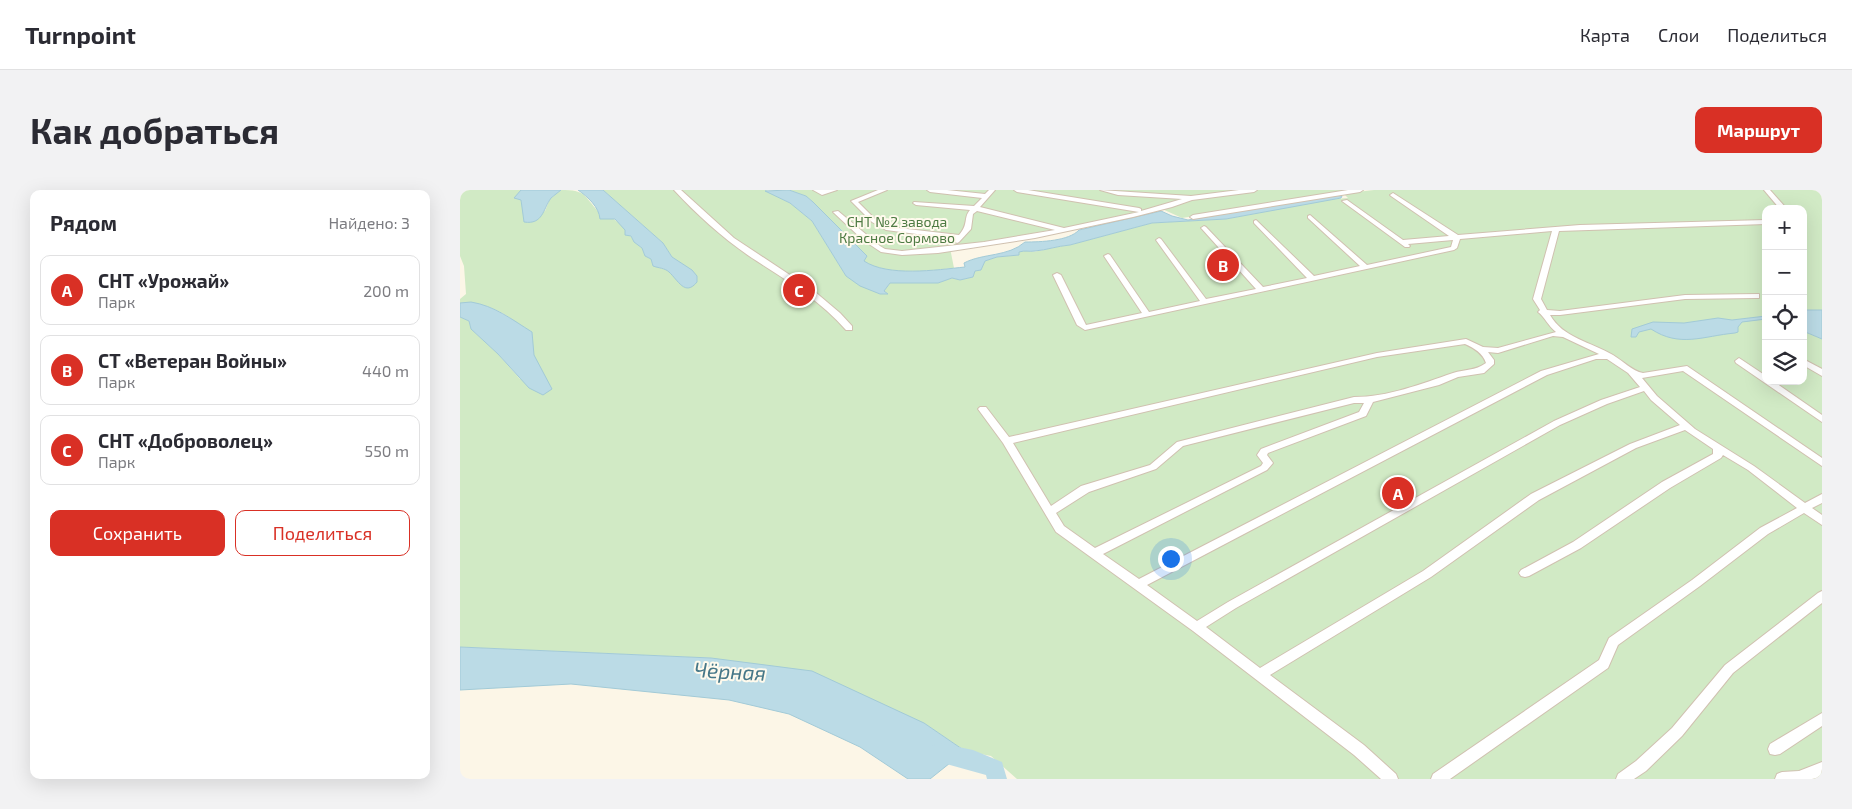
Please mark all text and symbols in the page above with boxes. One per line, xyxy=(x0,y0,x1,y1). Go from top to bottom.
text: Turnpoint xyxy=(25,20,136,49)
text: Карта xyxy=(1580,24,1630,46)
text: Слои xyxy=(1658,24,1699,46)
text: Поделиться xyxy=(1727,24,1827,46)
button: Маршрут xyxy=(1695,107,1822,153)
text: Как добраться xyxy=(30,109,279,151)
map controls xyxy=(1762,205,1807,385)
button: + xyxy=(1762,205,1807,250)
text: Рядом xyxy=(50,210,117,235)
text: Найдено: 3 xyxy=(328,213,410,232)
park label: СНТ №2 завода Красное Сормово xyxy=(839,213,955,246)
pin: B xyxy=(1207,246,1239,284)
button: − xyxy=(1762,250,1807,295)
text: СНТ «Урожай» xyxy=(98,269,229,292)
pin: C xyxy=(783,271,815,309)
text: A xyxy=(62,281,72,300)
text: 200 m xyxy=(363,281,409,300)
text: Парк xyxy=(98,292,135,311)
button: locate xyxy=(1762,295,1807,340)
button: layers xyxy=(1762,340,1807,385)
text: СТ «Ветеран Войны» xyxy=(98,349,287,372)
text: B xyxy=(62,361,72,380)
text: 440 m xyxy=(362,361,409,380)
text: Парк xyxy=(98,372,135,391)
text: СНТ «Доброволец» xyxy=(98,429,273,452)
text: C xyxy=(62,441,72,460)
text: 550 m xyxy=(365,441,409,460)
text: Парк xyxy=(98,452,135,471)
pin: A xyxy=(1382,474,1414,512)
button: Сохранить xyxy=(50,510,225,556)
button: Поделиться xyxy=(235,510,410,556)
your location xyxy=(1158,546,1184,572)
water label: Чёрная xyxy=(693,656,767,685)

